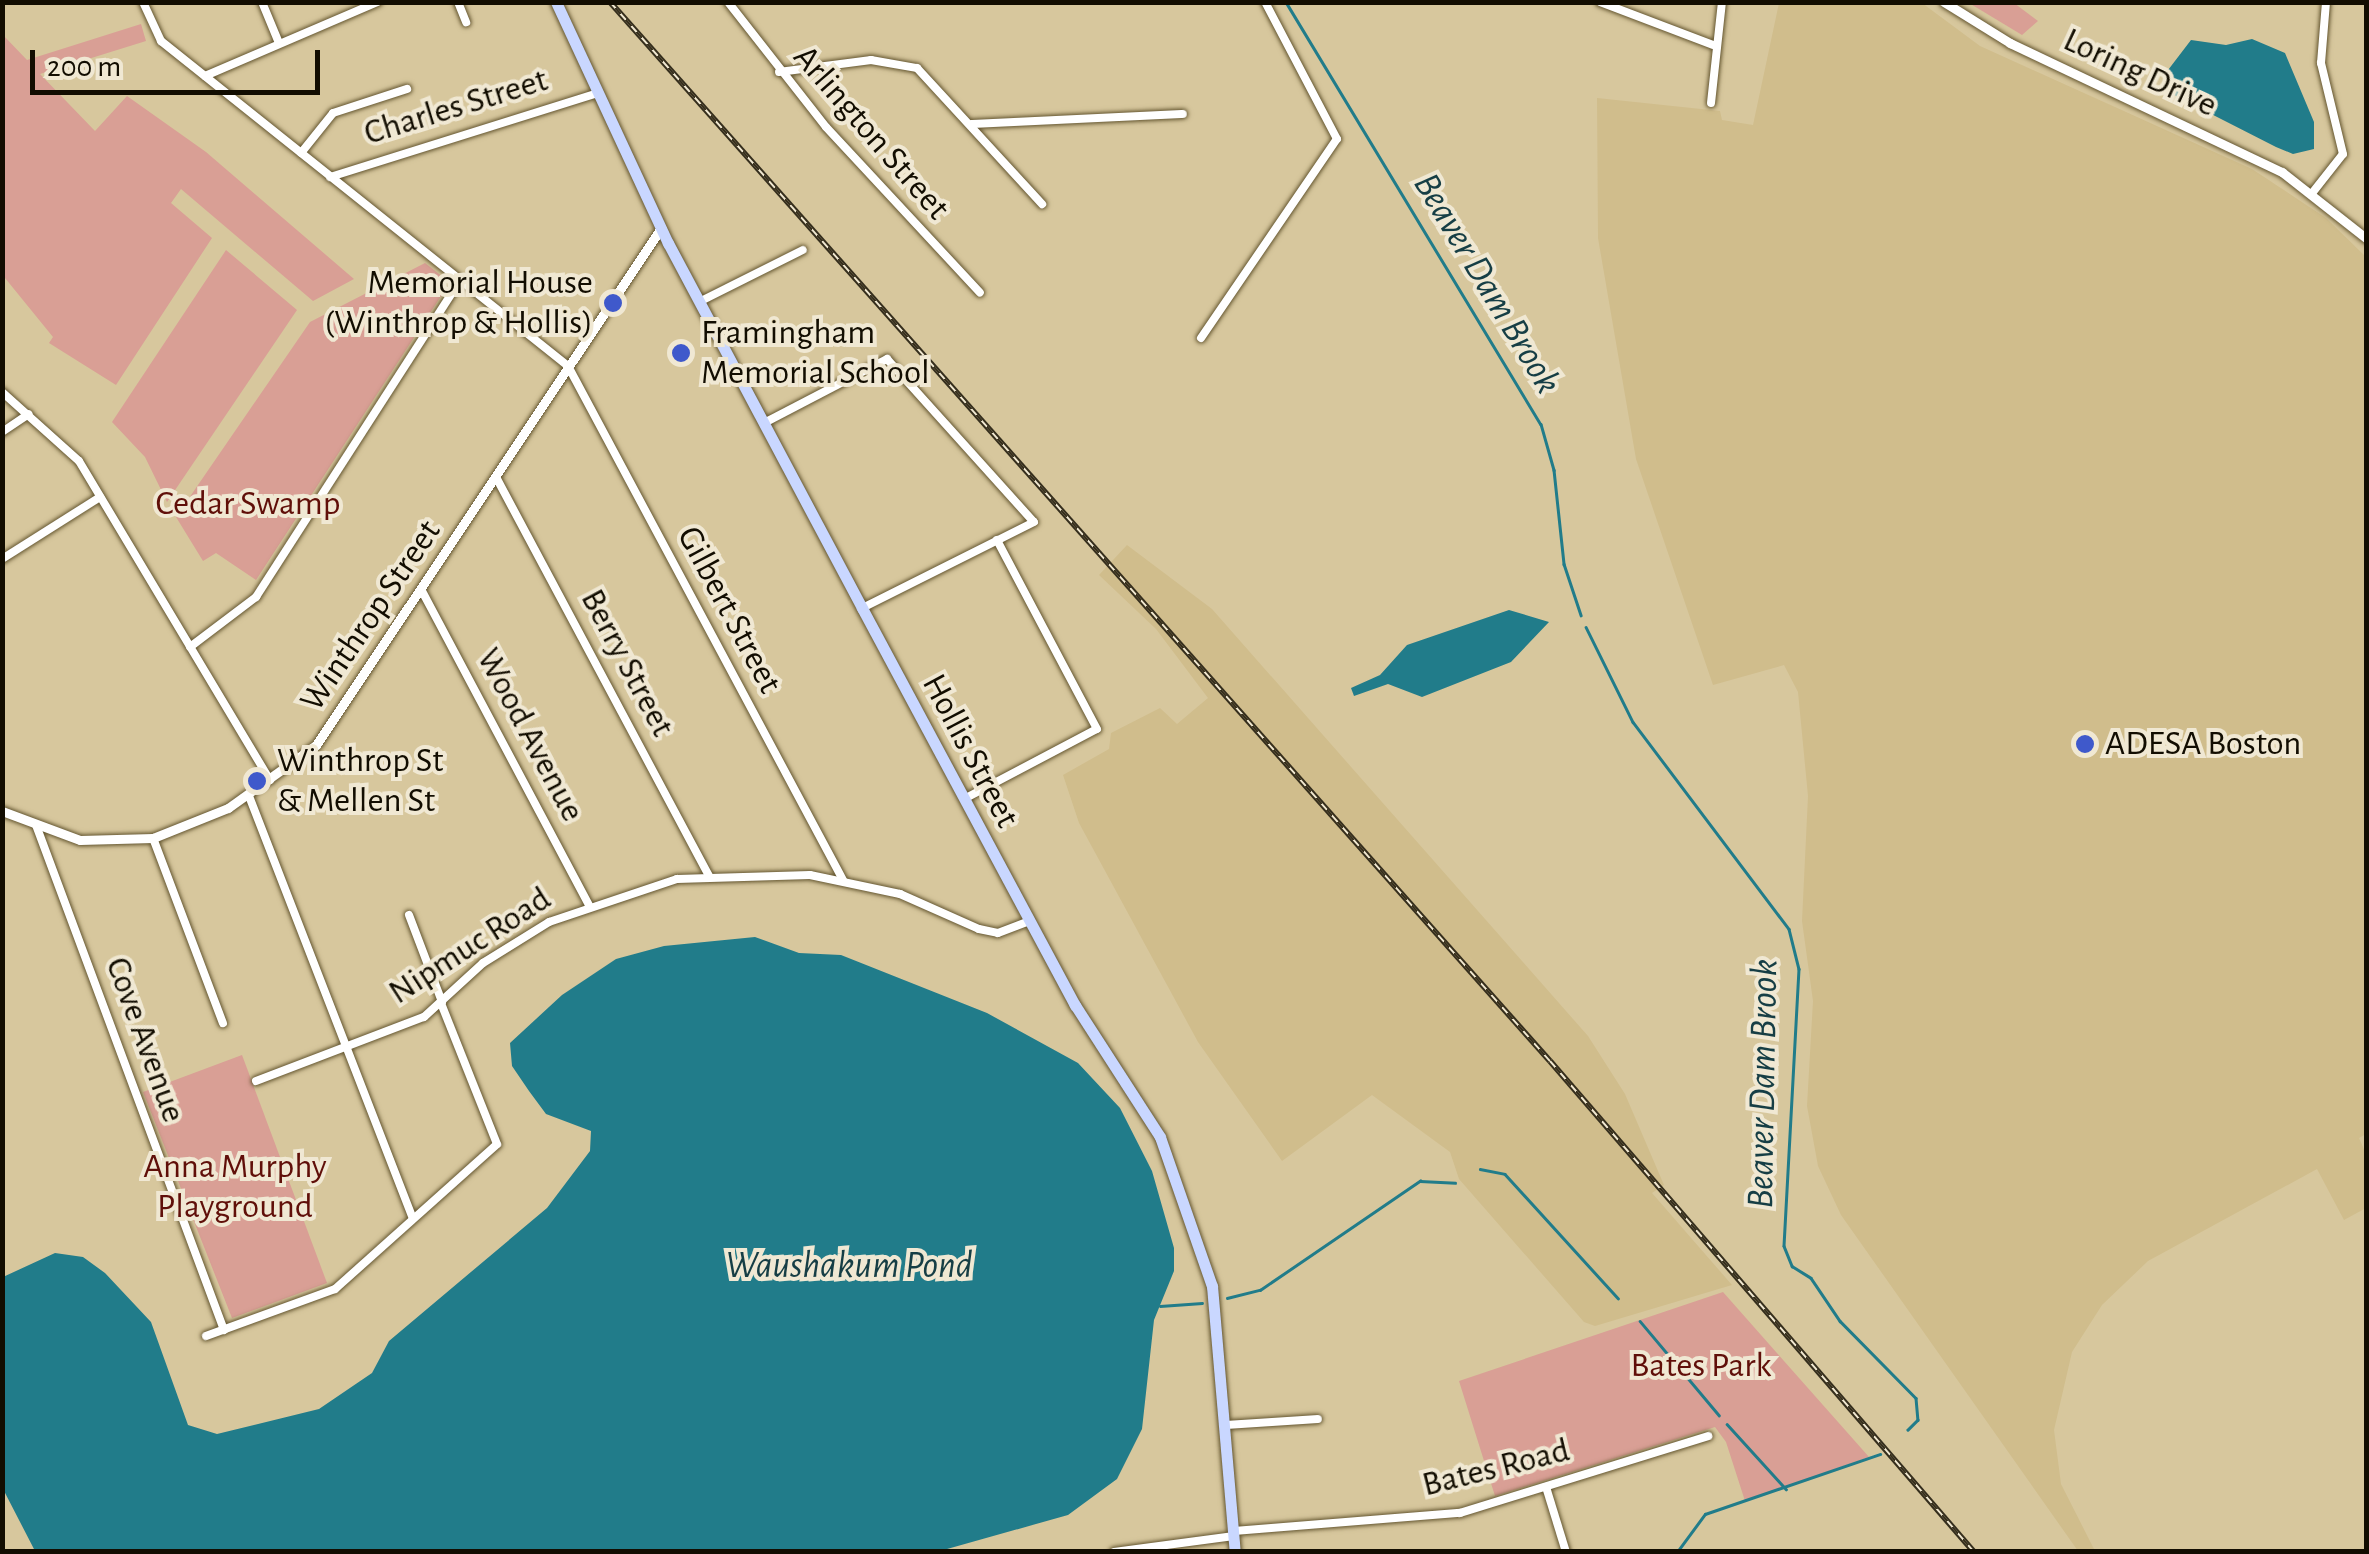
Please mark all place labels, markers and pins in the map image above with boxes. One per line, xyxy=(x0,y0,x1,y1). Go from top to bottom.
place label: Memorial House (Winthrop & Hollis) xyxy=(324,262,593,344)
marker: Memorial House (Winthrop & Hollis) xyxy=(602,292,624,314)
place label: Framingham Memorial School xyxy=(701,312,930,394)
marker: Framingham Memorial School xyxy=(670,342,692,364)
place label: ADESA Boston xyxy=(2105,723,2301,765)
marker: ADESA Boston xyxy=(2074,733,2096,755)
place label: Winthrop St & Mellen St xyxy=(277,740,444,822)
marker: Winthrop St & Mellen St xyxy=(246,770,268,792)

